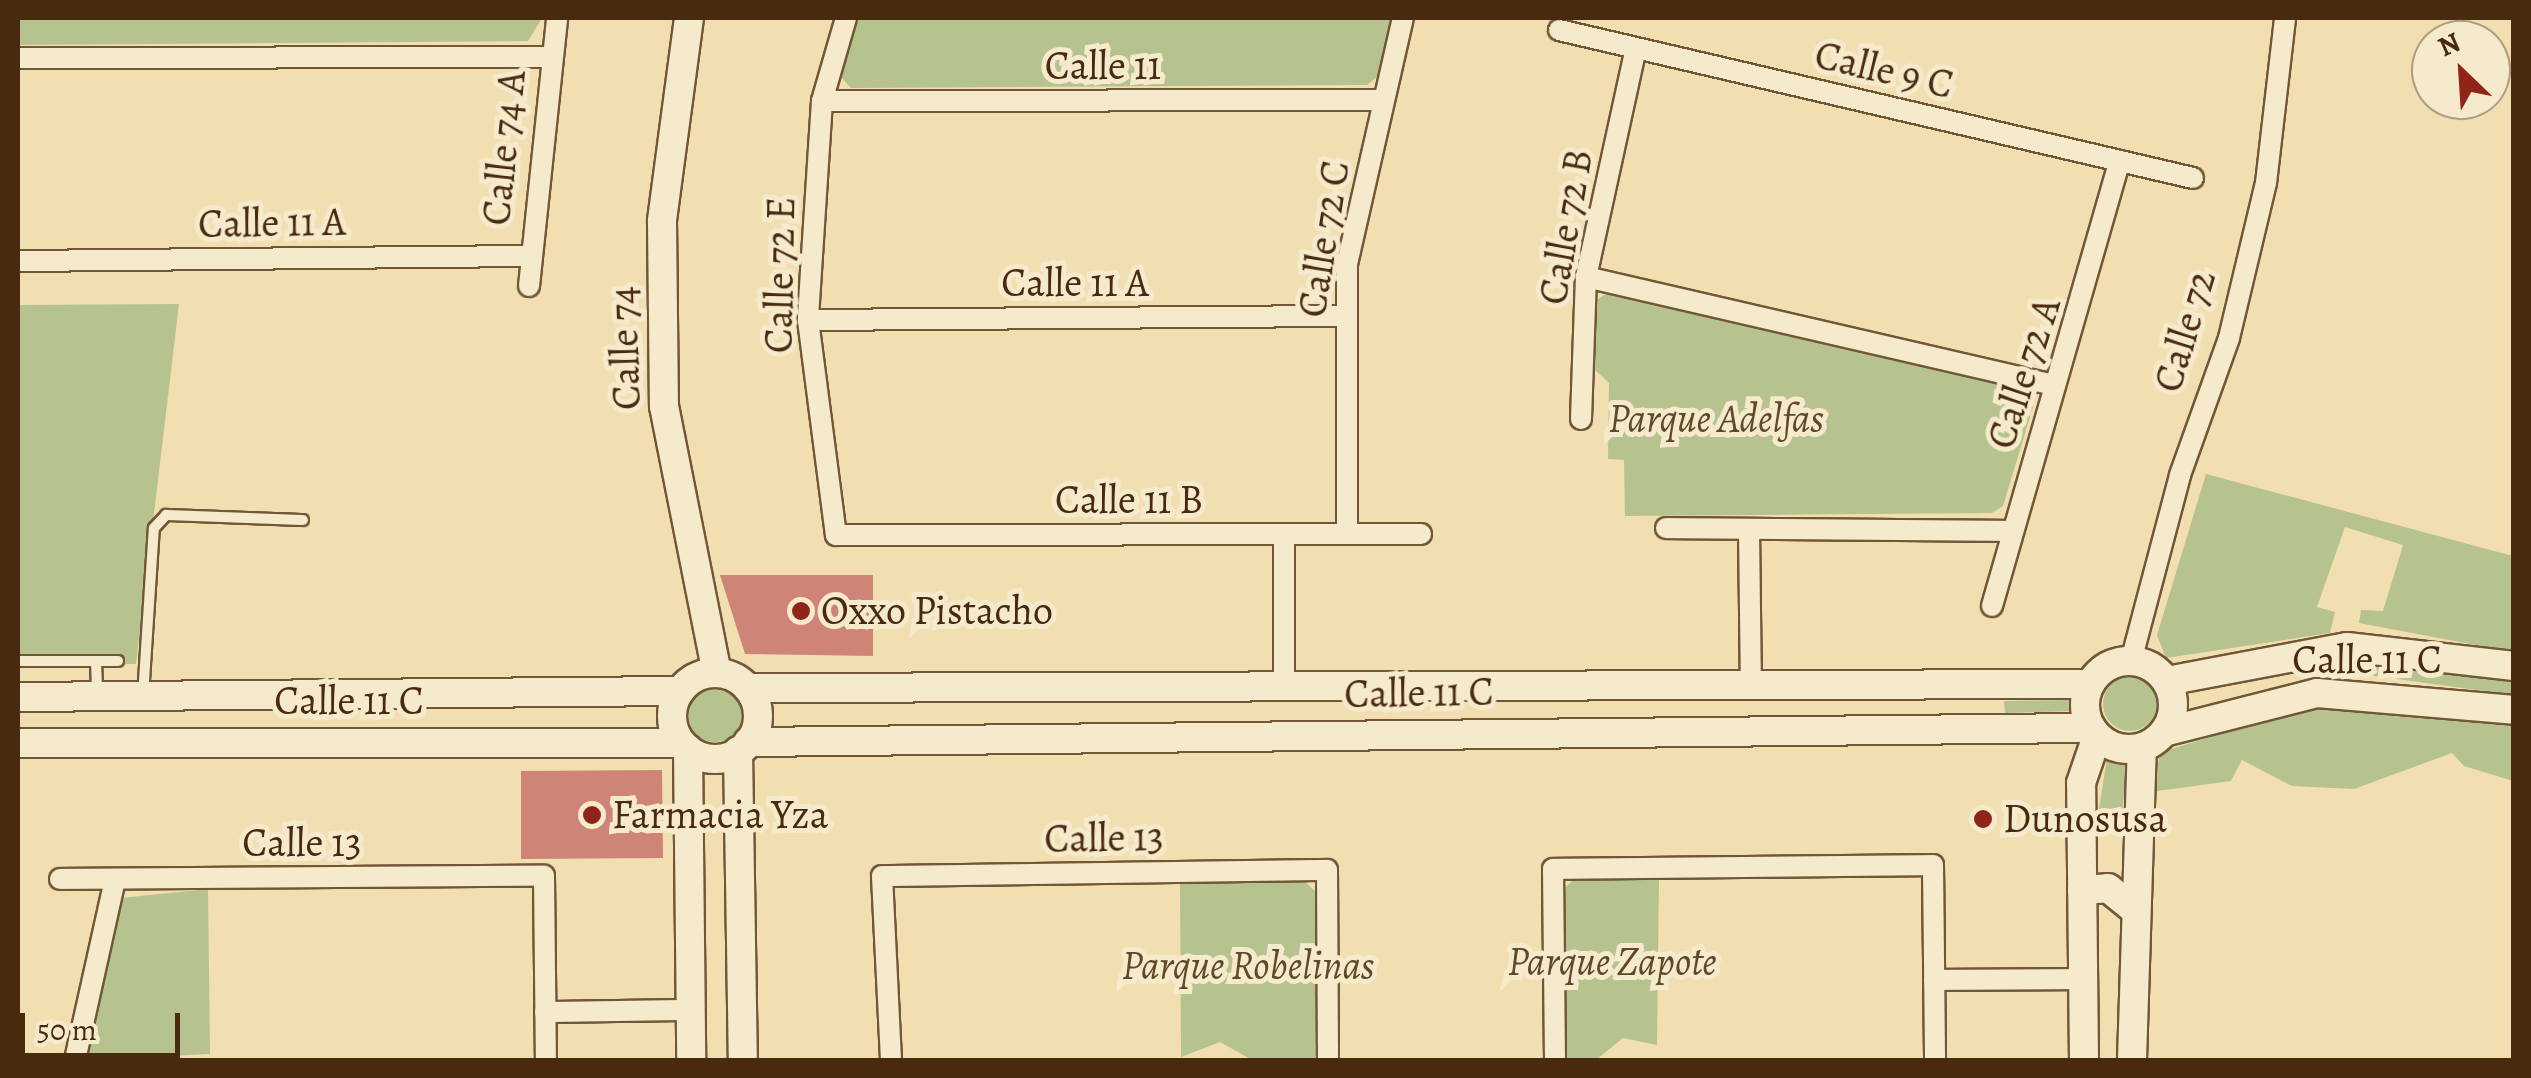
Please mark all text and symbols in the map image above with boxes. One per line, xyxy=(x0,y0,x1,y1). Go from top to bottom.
north arrow xyxy=(2411,20,2511,120)
text: N xyxy=(2432,23,2466,66)
street label: Calle 9 C xyxy=(1810,31,1958,109)
street label: Calle 11 xyxy=(1045,42,1161,90)
street label: Calle 74 A xyxy=(472,68,536,228)
street label: Calle 72 B xyxy=(1529,146,1603,308)
street label: Calle 72 C xyxy=(1288,157,1360,321)
street label: Calle 72 E xyxy=(755,196,805,354)
street label: Calle 11 A xyxy=(198,198,346,248)
street label: Calle 11 A xyxy=(1001,259,1149,307)
street label: Calle 72 xyxy=(2144,264,2226,398)
street label: Calle 74 xyxy=(599,285,651,411)
street label: Calle 72 A xyxy=(1977,291,2071,455)
park label: Parque Adelfas xyxy=(1608,395,1824,443)
street label: Calle 11 B xyxy=(1055,476,1203,524)
place label: Oxxo Pistacho xyxy=(821,587,1053,635)
marker: Oxxo Pistacho xyxy=(790,600,812,622)
street label: Calle 11 C xyxy=(2292,636,2442,684)
street label: Calle 11 C xyxy=(1344,668,1494,718)
street label: Calle 11 C xyxy=(274,677,424,725)
place label: Farmacia Yza xyxy=(612,791,828,839)
place label: Dunosusa xyxy=(2003,795,2167,843)
marker: Farmacia Yza xyxy=(581,804,603,826)
marker: Dunosusa xyxy=(1972,808,1994,830)
street label: Calle 13 xyxy=(1044,813,1164,863)
street label: Calle 13 xyxy=(242,819,362,867)
park label: Parque Zapote xyxy=(1507,938,1717,986)
park label: Parque Robelinas xyxy=(1122,942,1374,990)
scale bar xyxy=(25,993,185,1055)
text: 50 m xyxy=(37,1010,97,1050)

